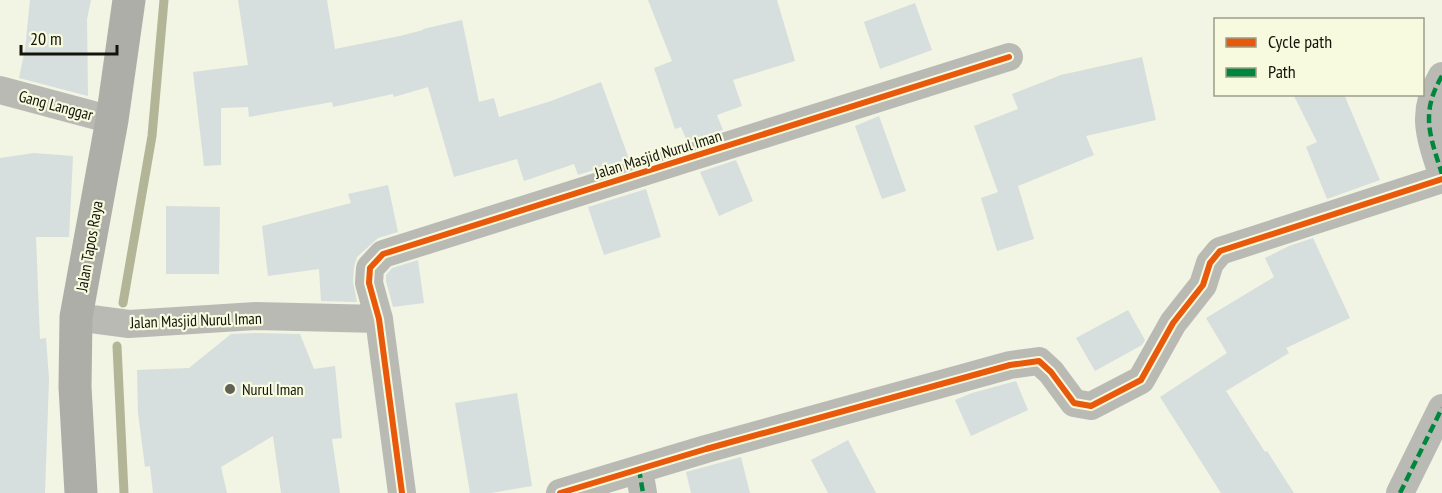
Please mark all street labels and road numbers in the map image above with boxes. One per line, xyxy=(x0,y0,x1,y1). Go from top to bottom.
street label: Gang Langgar xyxy=(17,85,96,125)
street label: Jalan Masjid Nurul Iman xyxy=(591,125,724,183)
street label: Jalan Tapos Raya xyxy=(71,199,107,294)
street label: Jalan Masjid Nurul Iman xyxy=(129,308,262,332)

